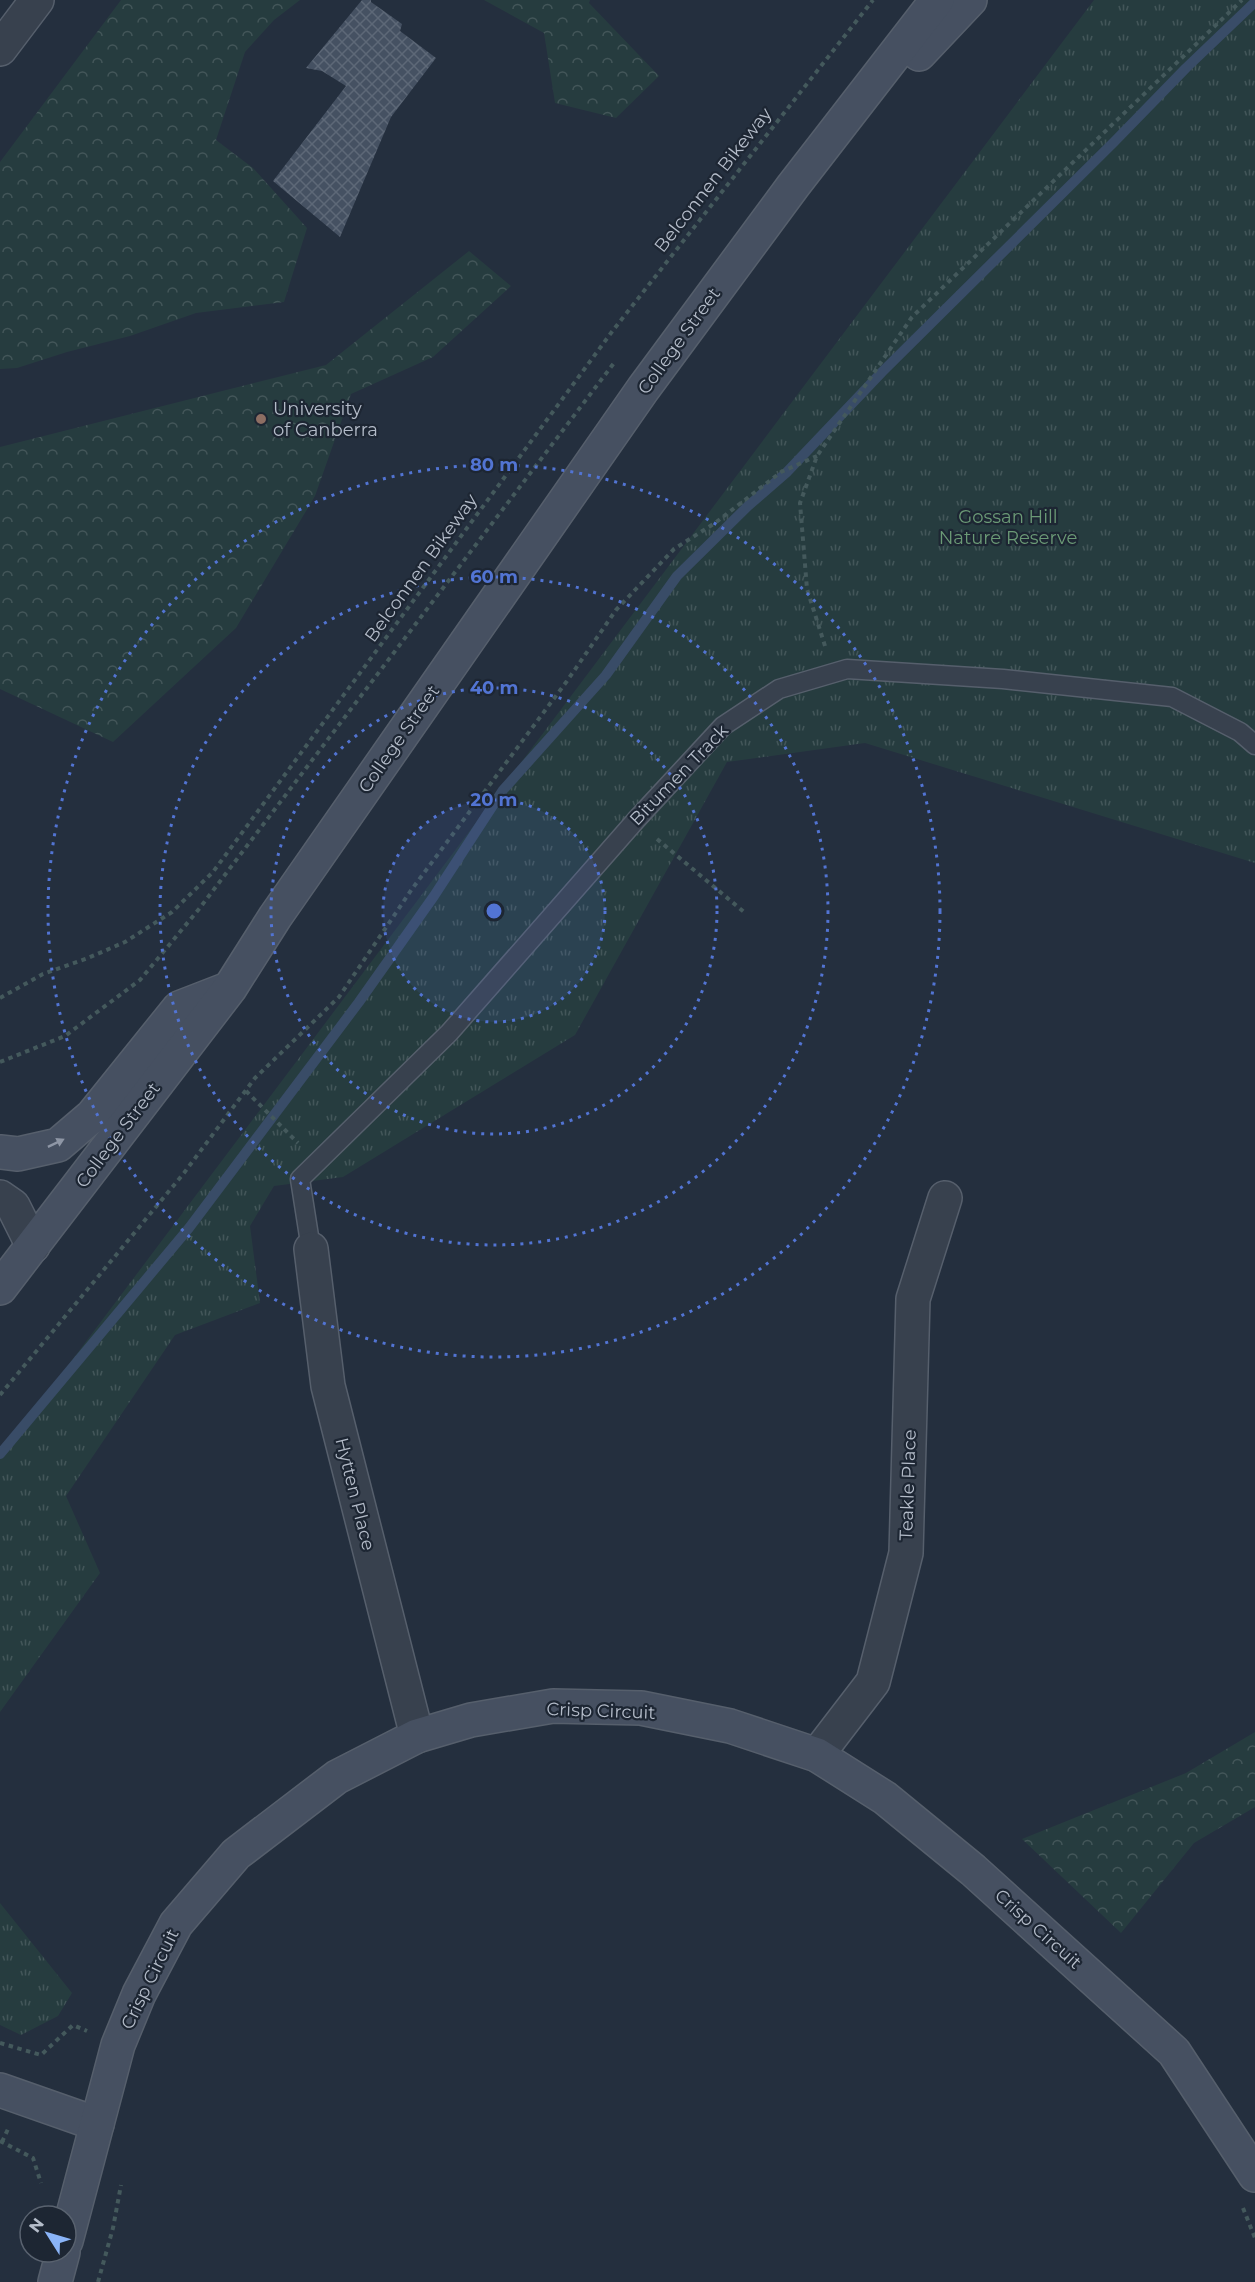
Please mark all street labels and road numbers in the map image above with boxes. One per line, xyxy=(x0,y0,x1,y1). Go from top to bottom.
street label: Belconnen Bikeway xyxy=(650,103,776,257)
street label: College Street xyxy=(633,283,725,399)
street label: Belconnen Bikeway xyxy=(360,489,482,646)
street label: College Street xyxy=(354,681,444,797)
street label: Bitumen Track xyxy=(625,720,733,830)
street label: College Street xyxy=(71,1078,165,1192)
street label: Teakle Place xyxy=(895,1429,921,1541)
street label: Hytten Place xyxy=(330,1435,380,1553)
street label: Crisp Circuit xyxy=(546,1698,656,1724)
street label: Crisp Circuit xyxy=(990,1884,1086,1974)
street label: Crisp Circuit xyxy=(116,1925,184,2033)

